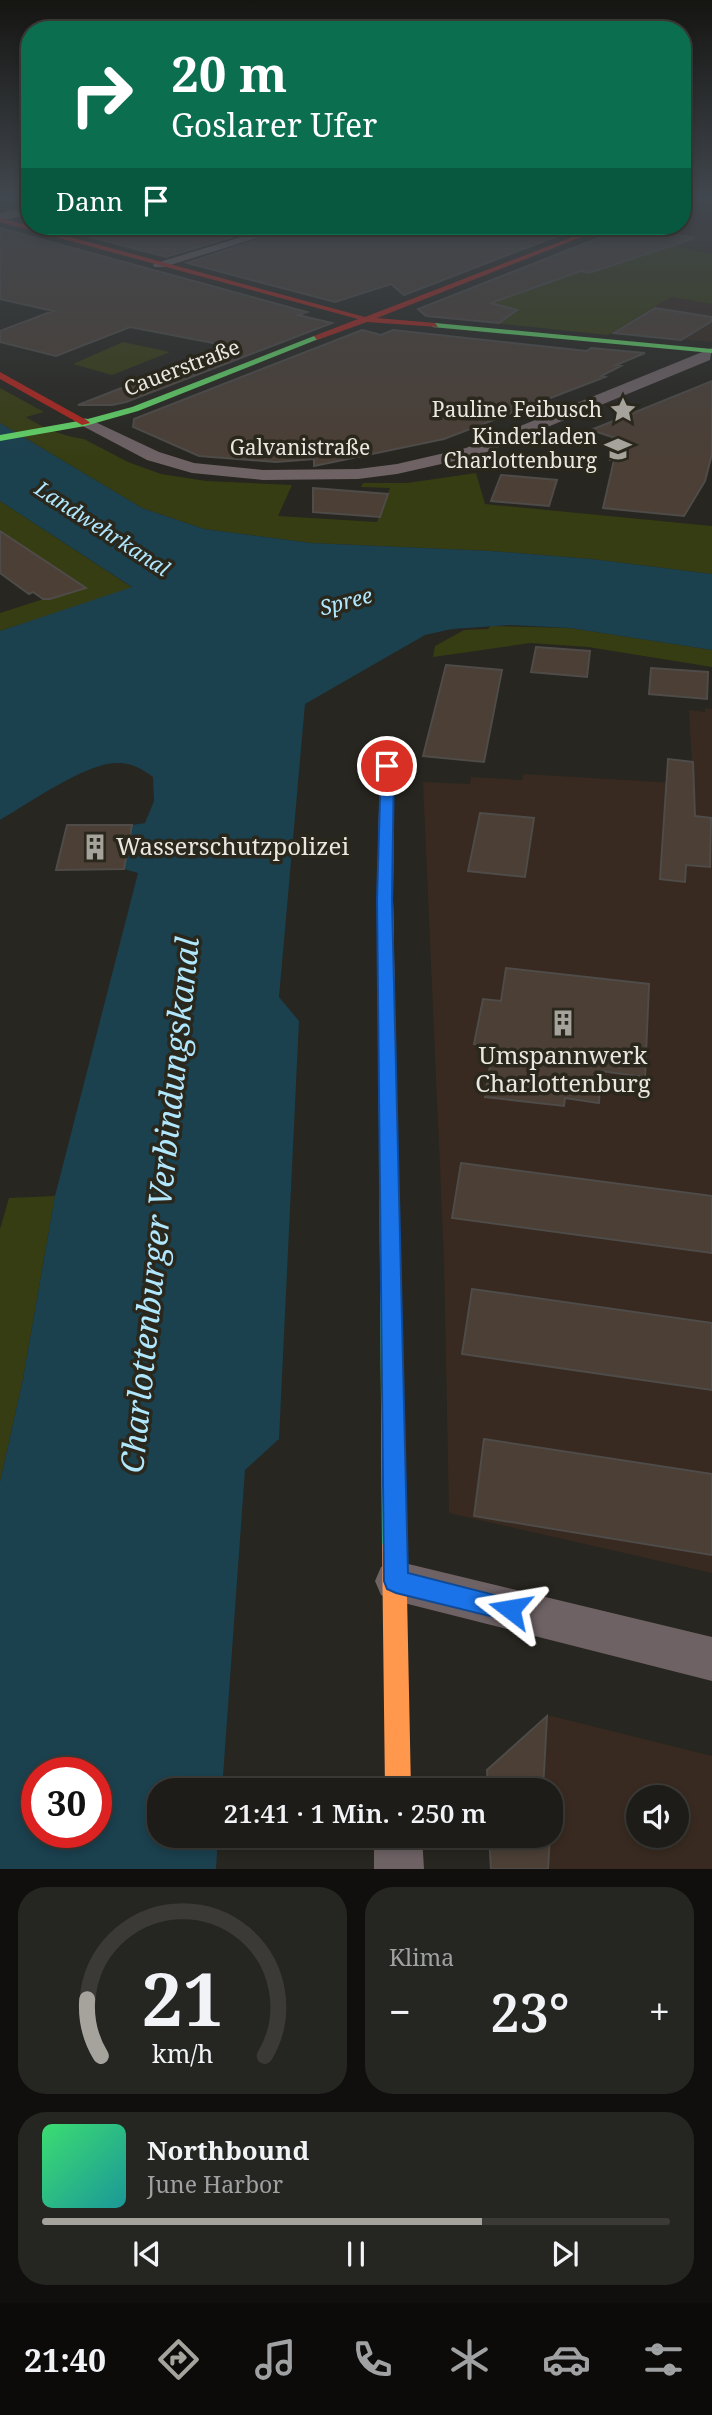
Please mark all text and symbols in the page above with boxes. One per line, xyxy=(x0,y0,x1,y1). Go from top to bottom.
text: 20 m xyxy=(171,40,287,106)
icon: right xyxy=(56,49,147,140)
text: Goslarer Ufer xyxy=(171,103,377,146)
icon: arrive xyxy=(137,182,175,220)
text: Dann xyxy=(56,183,123,219)
street label: Cauerstraße xyxy=(120,332,244,402)
place label: Pauline Feibusch xyxy=(432,395,602,423)
place icon: Pauline Feibusch xyxy=(608,395,638,425)
place label: Kinderladen Charlottenburg xyxy=(443,422,598,474)
street label: Galvanistraße xyxy=(230,433,370,461)
school or university icon: Kinderladen Charlottenburg xyxy=(603,434,633,464)
water label: Landwehrkanal xyxy=(29,474,176,582)
water label: Spree xyxy=(316,581,375,622)
pin xyxy=(357,736,417,796)
icon: arrive xyxy=(368,747,406,785)
place label: Wasserschutzpolizei xyxy=(116,829,349,862)
building icon: Wasserschutzpolizei xyxy=(80,832,110,862)
water label: Charlottenburger Verbindungskanal xyxy=(109,934,208,1475)
building icon: Umspannwerk Charlottenburg xyxy=(548,1008,578,1038)
place label: Umspannwerk Charlottenburg xyxy=(475,1038,651,1099)
position arrow xyxy=(473,1572,547,1646)
speed limit sign: 30 xyxy=(21,1757,112,1848)
map controls xyxy=(626,1785,689,1848)
button: sound xyxy=(626,1785,689,1848)
text: 21:41 · 1 Min. · 250 m xyxy=(224,1795,486,1831)
text: Klima xyxy=(389,1941,454,1973)
text: 21 xyxy=(141,1949,224,2048)
text: 23° xyxy=(490,1976,570,2047)
text: − xyxy=(389,1985,411,2037)
text: + xyxy=(649,1985,670,2037)
text: km/h xyxy=(152,2036,213,2070)
text: Northbound xyxy=(147,2132,309,2168)
text: June Harbor xyxy=(147,2168,283,2200)
icon: previous xyxy=(128,2235,166,2273)
icon: pause xyxy=(337,2235,375,2273)
icon: next xyxy=(546,2235,584,2273)
icon: directions xyxy=(154,2335,203,2384)
icon: music xyxy=(251,2335,300,2384)
icon: phone xyxy=(348,2335,397,2384)
icon: climate xyxy=(445,2335,494,2384)
icon: car xyxy=(542,2335,591,2384)
icon: filters xyxy=(639,2335,688,2384)
text: 21:40 xyxy=(24,2338,106,2381)

